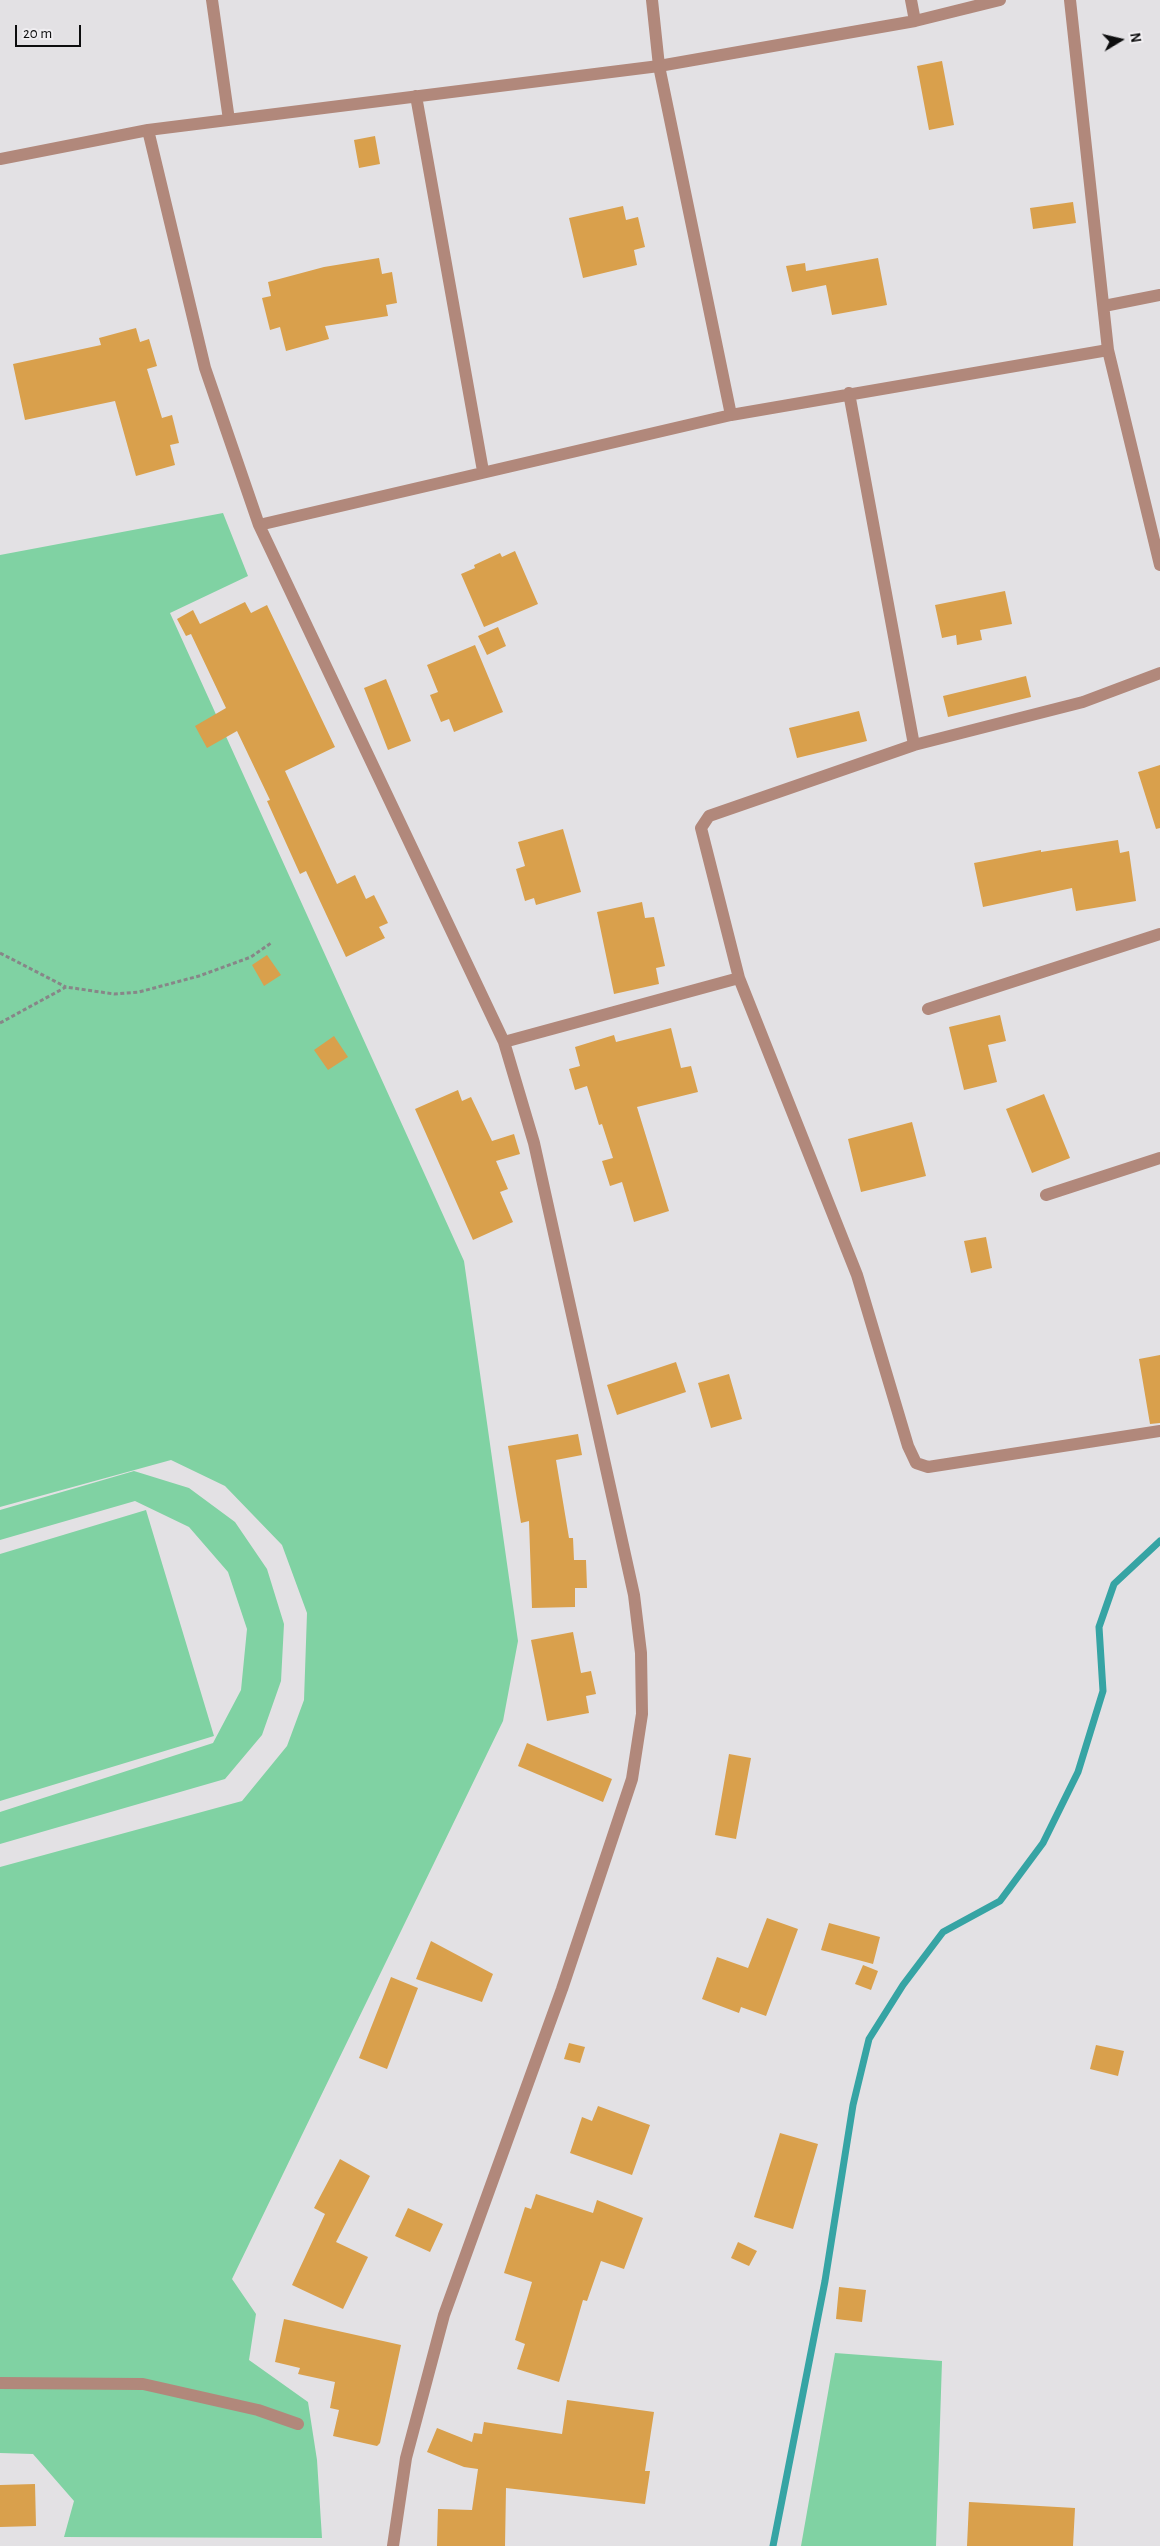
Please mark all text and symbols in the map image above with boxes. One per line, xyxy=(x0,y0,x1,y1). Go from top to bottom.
scale bar xyxy=(18,15,84,47)
north arrow xyxy=(1095,15,1145,65)
text: 20 m xyxy=(23,26,52,41)
text: N xyxy=(1127,32,1142,44)

